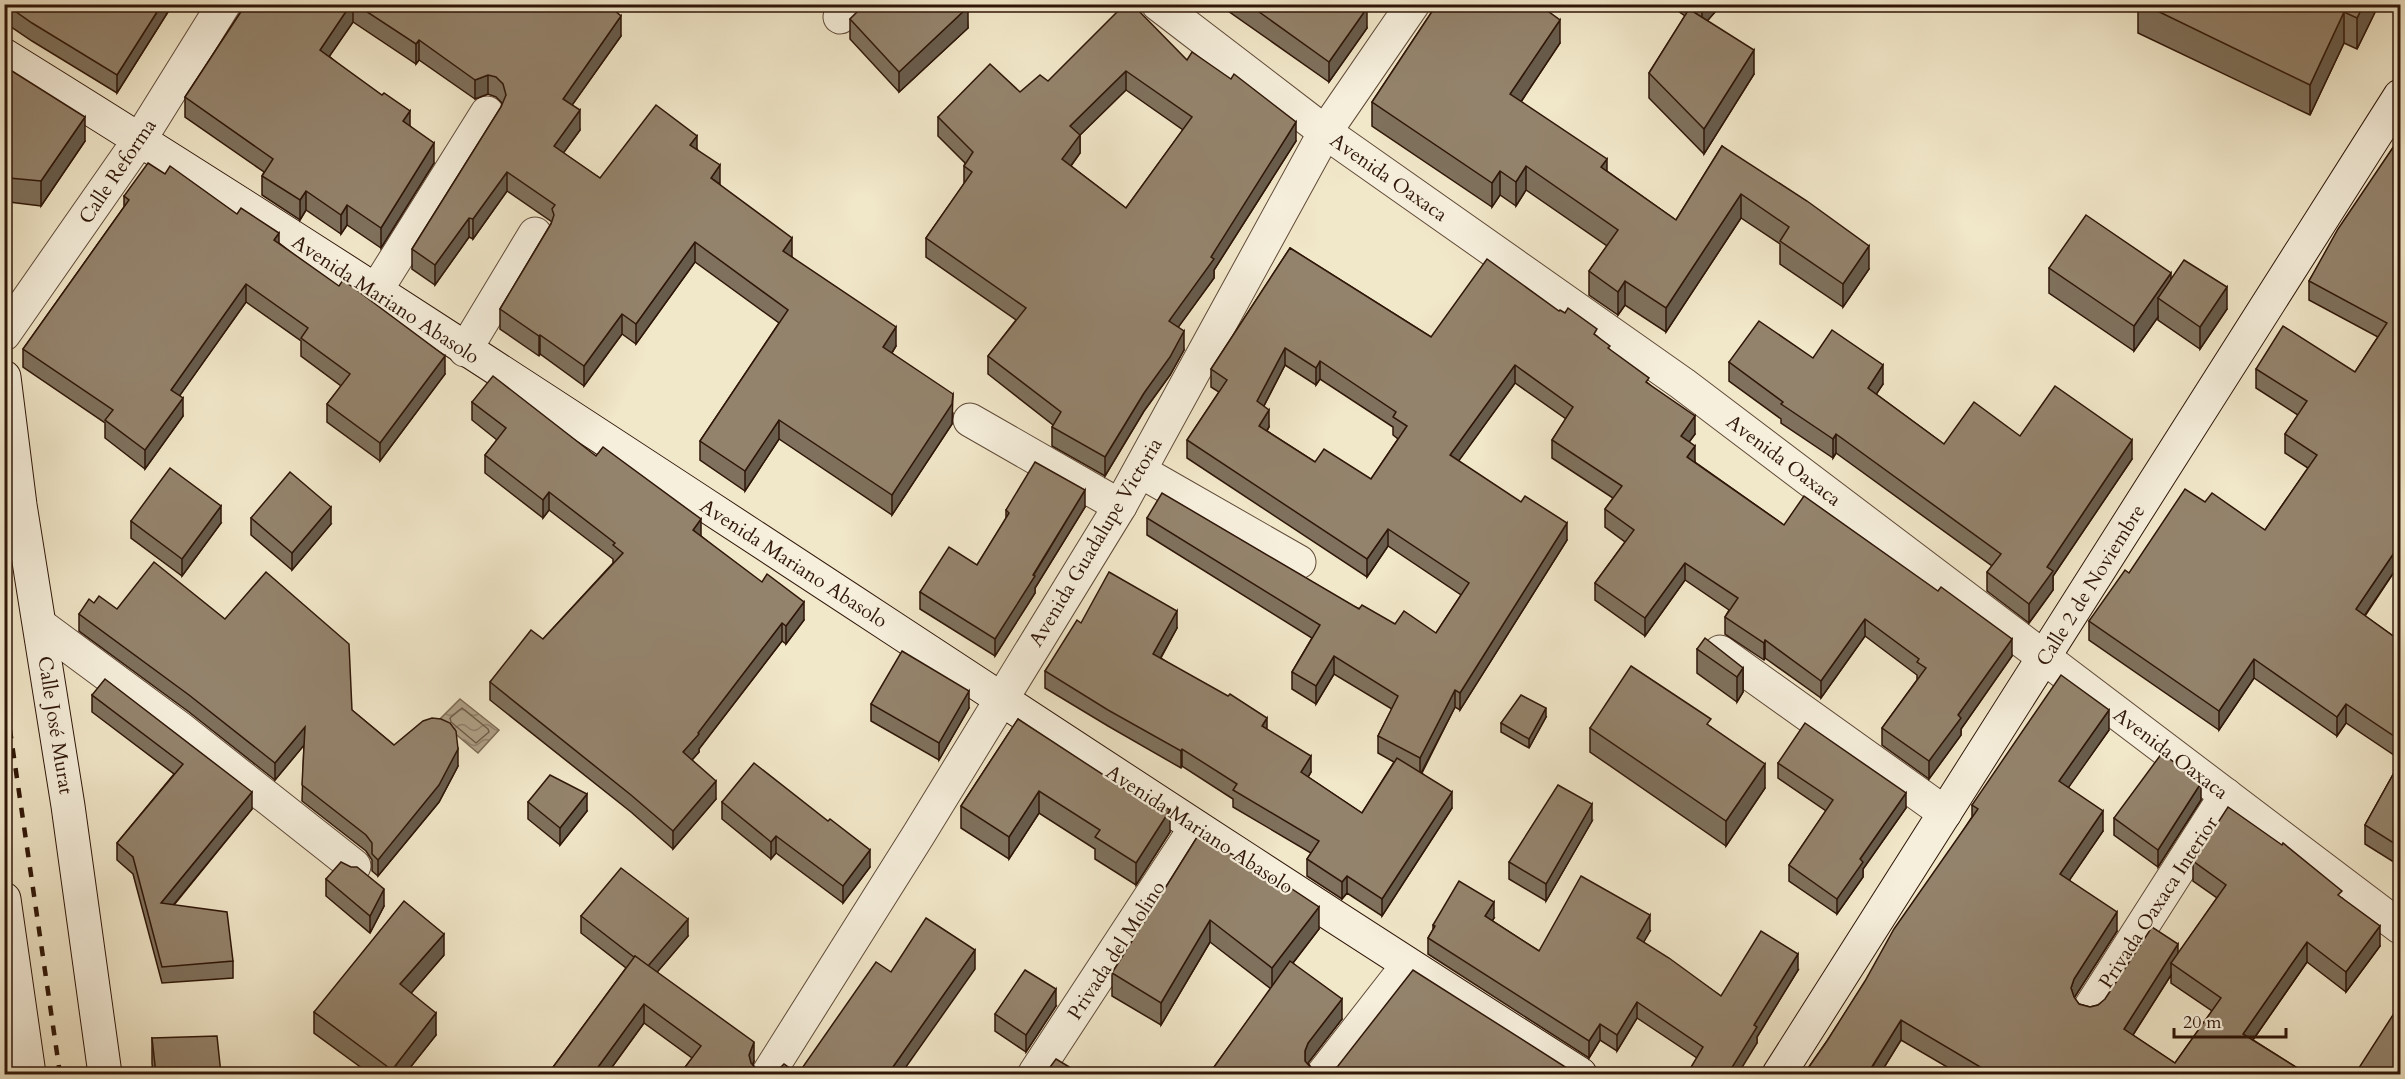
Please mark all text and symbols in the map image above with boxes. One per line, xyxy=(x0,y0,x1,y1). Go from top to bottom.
street label: Calle Reforma xyxy=(72,113,163,229)
street label: Avenida Oaxaca xyxy=(1325,127,1453,228)
street label: Avenida Mariano Abasolo xyxy=(287,229,485,370)
street label: Avenida Oaxaca xyxy=(1721,408,1847,513)
street label: Avenida Guadalupe Victoria xyxy=(1022,433,1169,652)
street label: Avenida Mariano Abasolo xyxy=(695,493,893,634)
street label: Calle 2 de Noviembre xyxy=(2030,499,2151,671)
street label: Calle José Murat xyxy=(31,654,80,797)
street label: Avenida Oaxaca xyxy=(2108,701,2234,806)
street label: Avenida Mariano Abasolo xyxy=(1101,759,1299,900)
street label: Privada Oaxaca Interior xyxy=(2093,810,2225,994)
street label: Privada del Molino xyxy=(1061,875,1172,1025)
scale bar xyxy=(2174,1001,2286,1039)
text: 20 m xyxy=(2183,1010,2222,1035)

